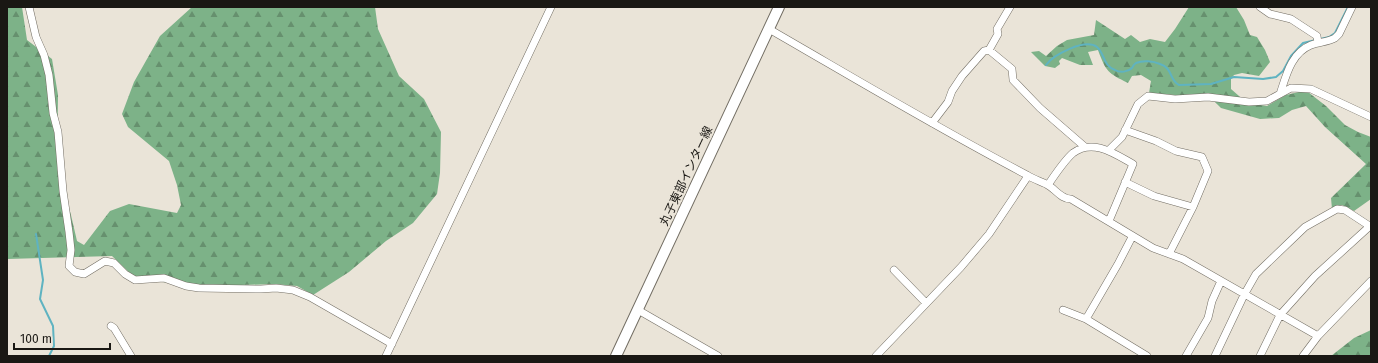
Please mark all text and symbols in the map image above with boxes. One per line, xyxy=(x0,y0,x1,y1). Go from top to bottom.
street label: 丸子東部インター線 xyxy=(657,124,715,228)
scale bar xyxy=(14,325,110,351)
text: 100 m xyxy=(20,332,52,346)

